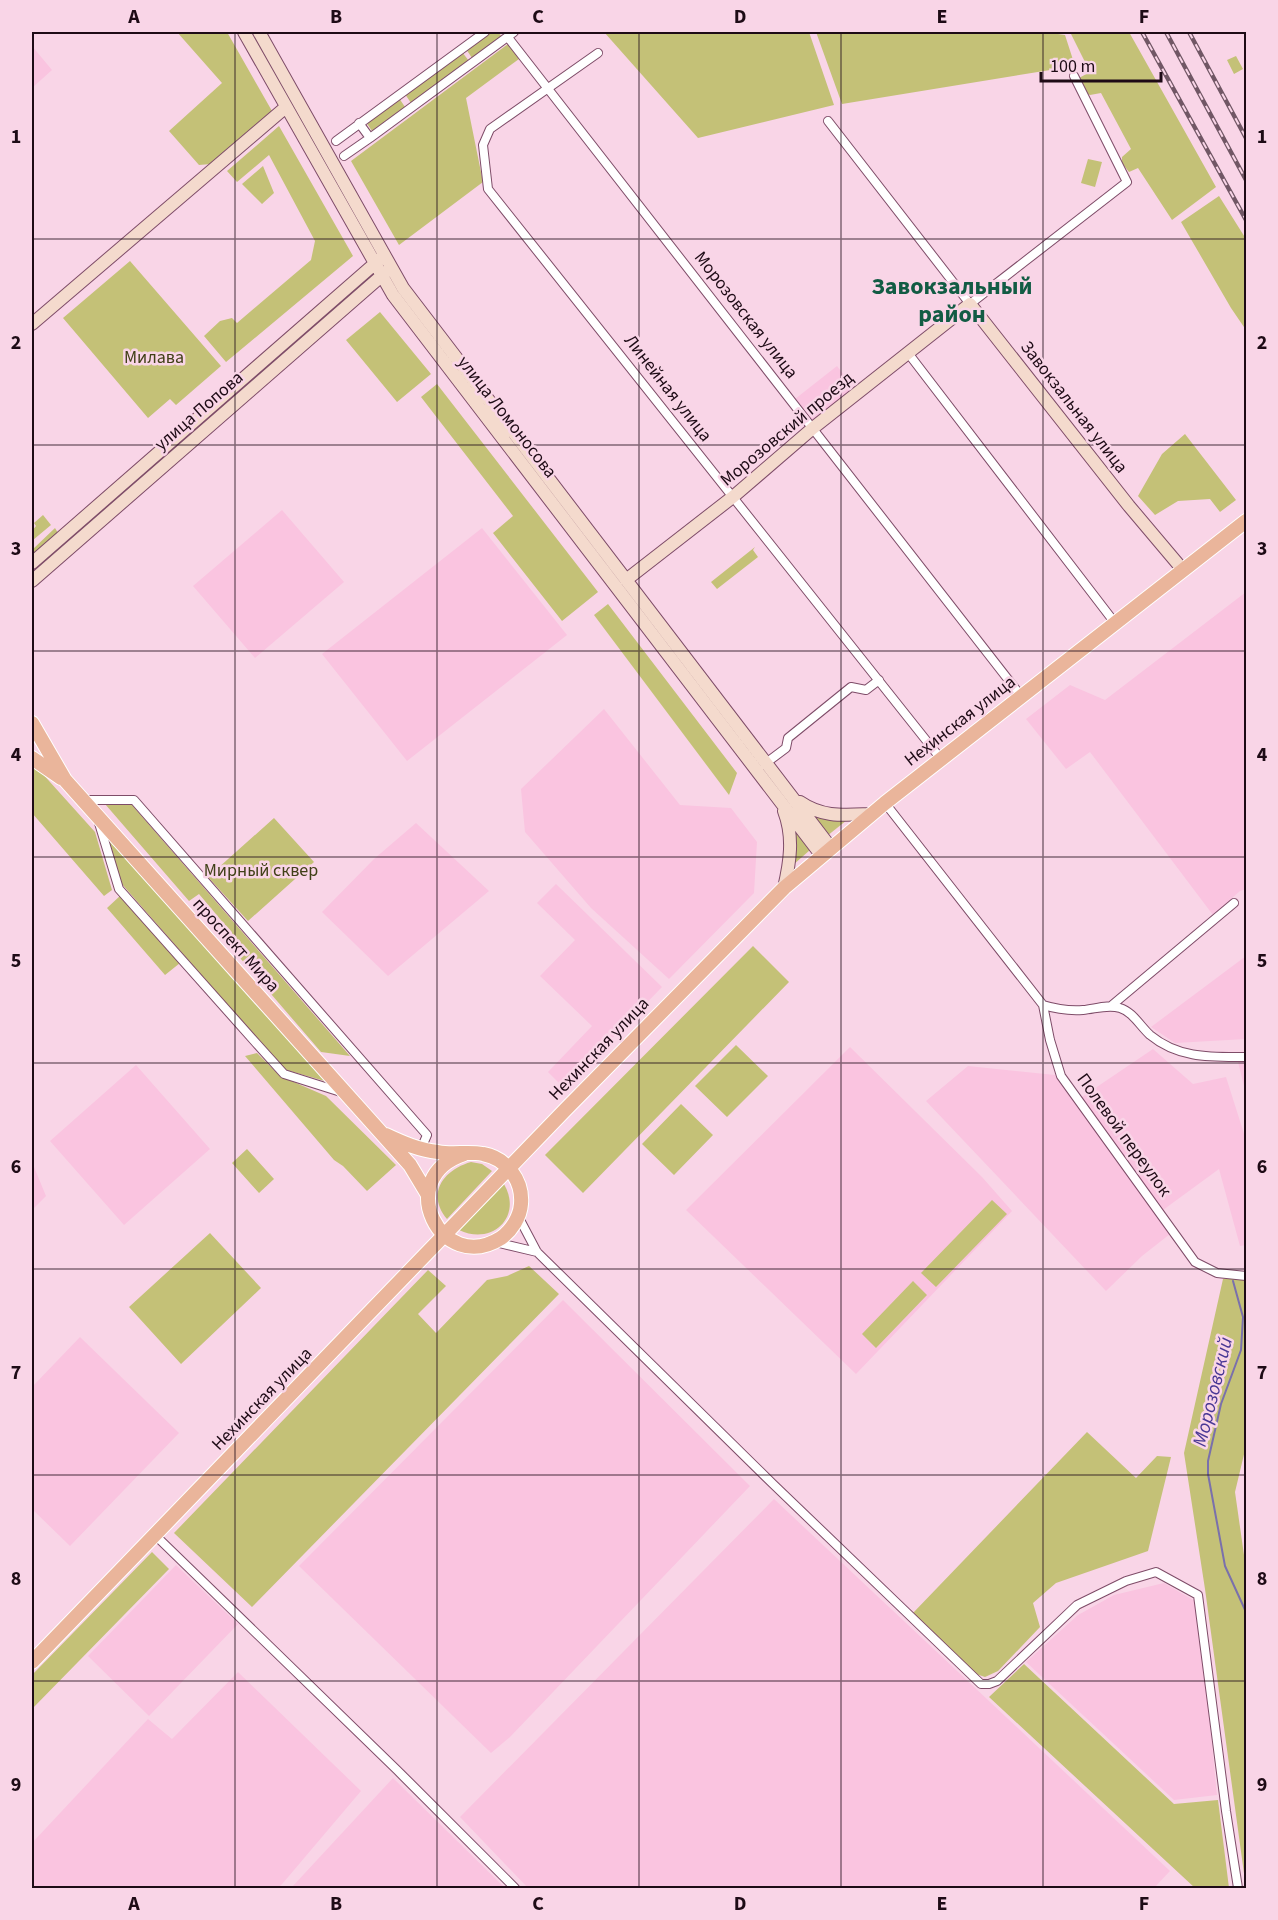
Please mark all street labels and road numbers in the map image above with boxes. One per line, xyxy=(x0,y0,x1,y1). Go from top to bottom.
street label: Морозовская улица xyxy=(688,246,804,384)
street label: Линейная улица xyxy=(618,329,718,447)
street label: Завокзальная улица xyxy=(1014,336,1134,478)
street label: улица Ломоносова xyxy=(451,351,563,483)
street label: улица Попова xyxy=(149,365,249,457)
street label: Морозовский проезд xyxy=(715,366,859,492)
street label: Нехинская улица xyxy=(899,670,1021,772)
street label: проспект Мира xyxy=(187,892,285,998)
street label: Нехинская улица xyxy=(543,992,655,1106)
street label: Полевой переулок xyxy=(1071,1068,1177,1202)
street label: Нехинская улица xyxy=(206,1342,318,1456)

